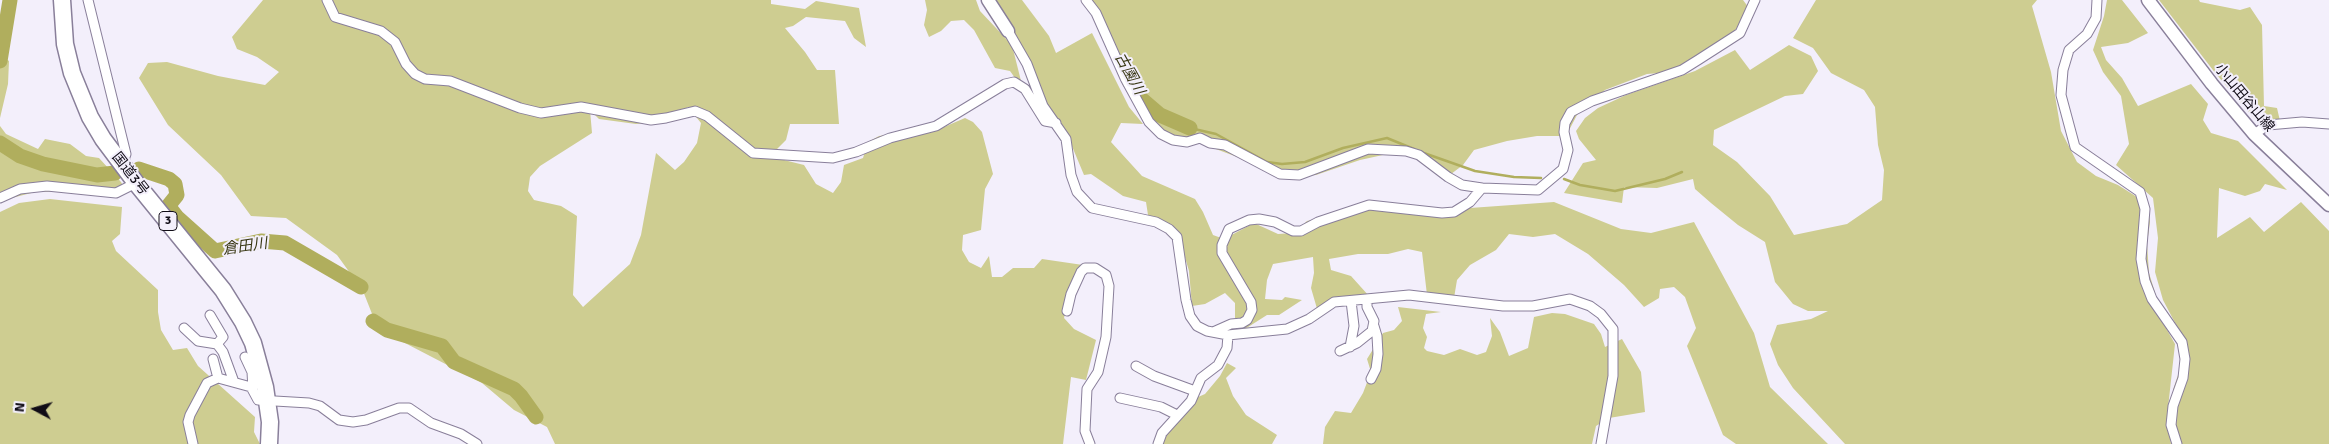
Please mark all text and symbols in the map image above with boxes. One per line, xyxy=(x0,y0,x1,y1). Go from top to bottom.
water label: 古園川 xyxy=(1110,50,1148,98)
street label: 小山田谷山線 xyxy=(2211,60,2277,136)
street label: 国道3号 xyxy=(108,149,152,199)
road number: 3 xyxy=(159,212,177,230)
water label: 倉田川 xyxy=(221,235,269,259)
north arrow xyxy=(10,384,60,434)
text: N xyxy=(11,402,29,413)

